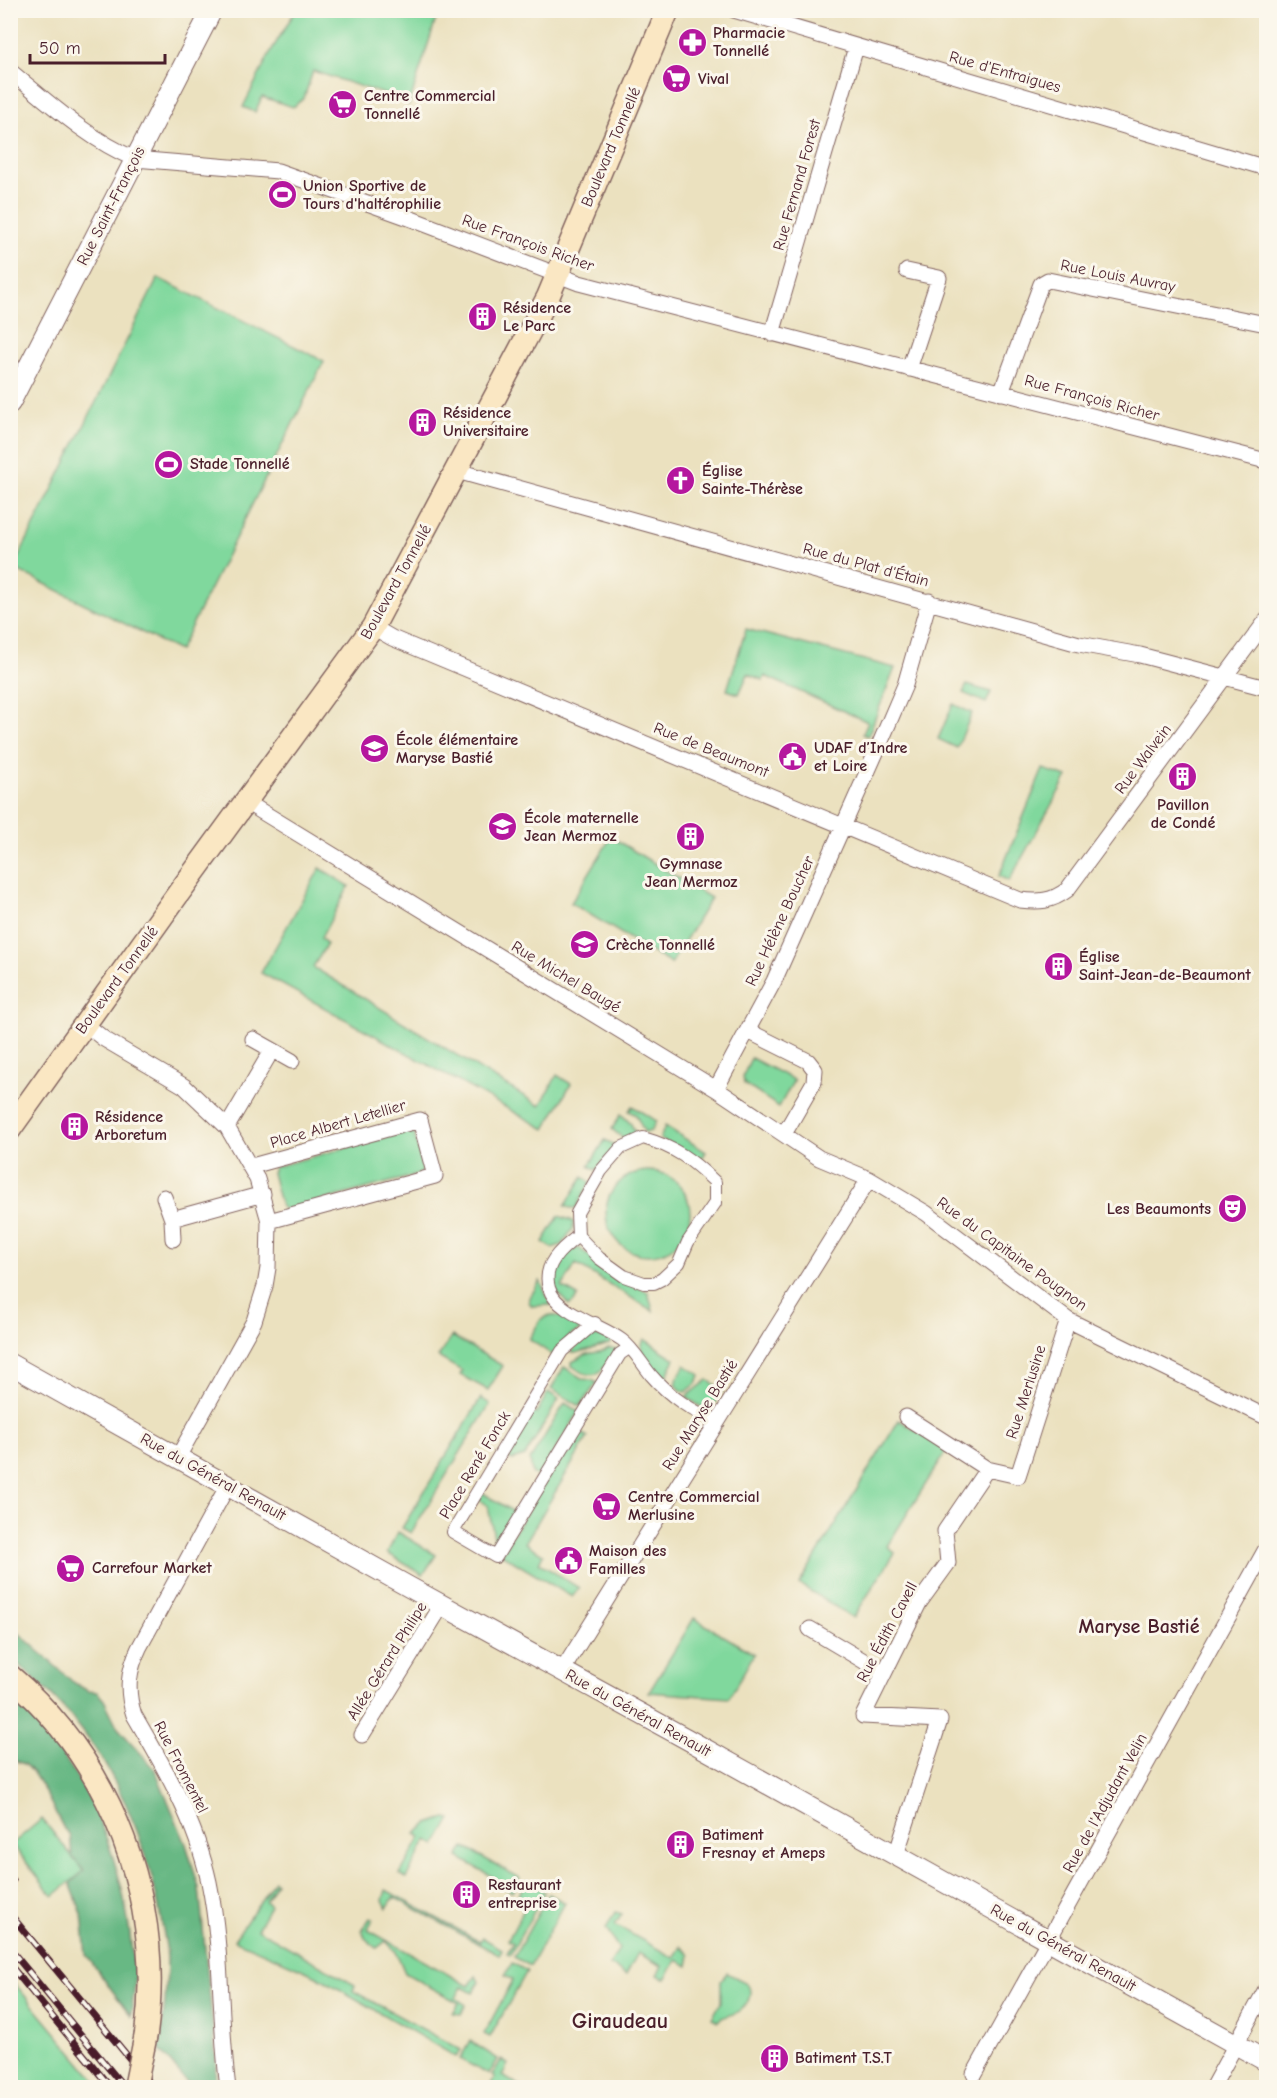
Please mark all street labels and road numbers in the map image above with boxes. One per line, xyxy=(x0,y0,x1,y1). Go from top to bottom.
street label: Rue d'Entraigues xyxy=(947,47,1063,97)
street label: Boulevard Tonnellé xyxy=(578,84,644,210)
street label: Rue Fernand Forest xyxy=(770,117,824,253)
street label: Rue Saint-François xyxy=(73,143,149,268)
street label: Rue François Richer xyxy=(460,211,597,275)
street label: Rue Louis Auvray xyxy=(1059,256,1178,296)
street label: Rue François Richer xyxy=(1022,371,1162,425)
street label: Boulevard Tonnellé xyxy=(357,521,435,643)
street label: Rue du Plat d'Étain xyxy=(801,539,931,590)
street label: Rue de Beaumont xyxy=(651,719,772,781)
street label: Rue Walvein xyxy=(1111,721,1175,797)
street label: Rue Hélène Boucher xyxy=(742,852,818,989)
street label: Boulevard Tonnellé xyxy=(72,923,162,1037)
street label: Rue Michel Baugé xyxy=(508,937,624,1017)
street label: Place Albert Letellier xyxy=(268,1096,409,1152)
street label: Rue du Capitaine Pougnon xyxy=(933,1194,1091,1314)
street label: Rue Merlusine xyxy=(1002,1343,1050,1441)
street label: Rue Maryse Bastié xyxy=(659,1356,741,1474)
street label: Place René Fonck xyxy=(436,1408,514,1522)
street label: Rue du Général Renault xyxy=(137,1430,289,1525)
street label: Rue Édith Cavell xyxy=(852,1578,921,1685)
street label: Allée Gérard Philipe xyxy=(343,1599,431,1723)
street label: Rue du Général Renault xyxy=(562,1666,714,1761)
street label: Rue Fromentel xyxy=(150,1718,212,1816)
street label: Rue de l'Adjudant Velin xyxy=(1059,1730,1151,1876)
street label: Rue du Général Renault xyxy=(987,1901,1139,1996)

